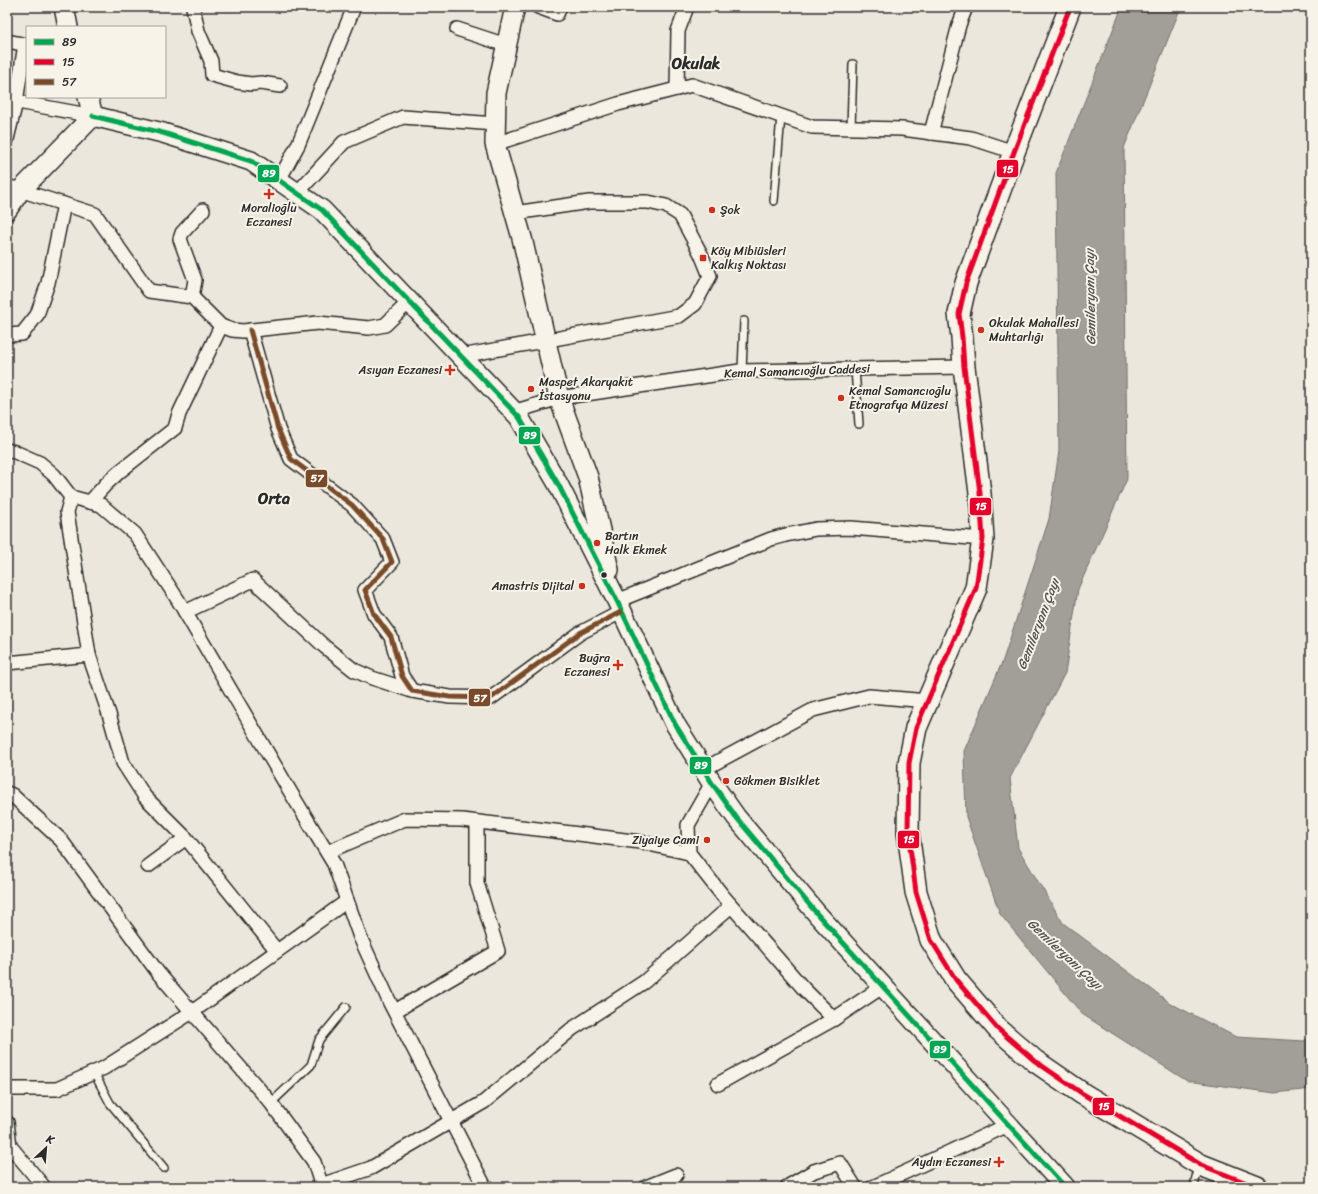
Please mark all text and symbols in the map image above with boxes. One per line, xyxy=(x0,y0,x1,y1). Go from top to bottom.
legend xyxy=(26,26,166,98)
text: 89 xyxy=(62,31,77,53)
district label: Okulak xyxy=(671,49,721,78)
text: 15 xyxy=(62,51,74,73)
text: 57 xyxy=(62,71,77,93)
line badge: 15 xyxy=(996,159,1019,178)
text: 15 xyxy=(1002,160,1014,179)
line badge: 89 xyxy=(257,164,280,183)
text: 89 xyxy=(261,164,276,183)
marker: Moralioğlu Eczanesi xyxy=(264,189,274,199)
place label: Moralioğlu Eczanesi xyxy=(241,197,297,233)
place label: Şok xyxy=(720,199,741,221)
marker: Şok xyxy=(707,205,717,215)
place label: Köy Mibiüsleri Kalkış Noktası xyxy=(711,240,787,276)
water label: Gemileryanı Çayı xyxy=(1078,247,1102,345)
marker: Köy Mibiüsleri Kalkış Noktası xyxy=(698,253,708,263)
place label: Okulak Mahallesi Muhtarlığı xyxy=(989,312,1079,348)
marker: Okulak Mahallesi Muhtarlığı xyxy=(976,325,986,335)
street label: Kemal Samancıoğlu Caddesi xyxy=(724,357,871,385)
place label: Asıyan Eczanesi xyxy=(358,359,443,381)
marker: Asıyan Eczanesi xyxy=(445,365,455,375)
place label: Maspet Akaryakıt İstasyonu xyxy=(538,371,633,407)
place label: Kemal Samancıoğlu Etnografya Müzesi xyxy=(849,380,951,416)
marker: Maspet Akaryakıt İstasyonu xyxy=(526,384,536,394)
marker: Kemal Samancıoğlu Etnografya Müzesi xyxy=(836,393,846,403)
line badge: 89 xyxy=(518,426,541,445)
text: 89 xyxy=(522,426,537,445)
line badge: 57 xyxy=(305,469,328,488)
text: 57 xyxy=(310,469,325,488)
district label: Orta xyxy=(257,484,290,513)
line badge: 15 xyxy=(969,497,992,516)
text: 15 xyxy=(975,497,987,516)
place label: Bartın Halk Ekmek xyxy=(605,525,668,561)
marker: Bartın Halk Ekmek xyxy=(592,538,602,548)
unlabelled marker xyxy=(599,570,609,580)
water label: Gemileryanı Çayı xyxy=(1010,574,1066,673)
place label: Amastris Dijital xyxy=(491,575,575,597)
marker: Amastris Dijital xyxy=(577,581,587,591)
place label: Buğra Eczanesi xyxy=(564,647,611,683)
marker: Buğra Eczanesi xyxy=(613,660,623,670)
line badge: 57 xyxy=(468,688,491,707)
text: 57 xyxy=(473,689,488,708)
line badge: 89 xyxy=(689,756,712,775)
text: 89 xyxy=(693,756,708,775)
place label: Gökmen Bisiklet xyxy=(734,770,820,792)
marker: Gökmen Bisiklet xyxy=(721,776,731,786)
place label: Ziyaiye Cami xyxy=(632,829,700,851)
line badge: 15 xyxy=(897,830,920,849)
text: 15 xyxy=(903,830,915,849)
marker: Ziyaiye Cami xyxy=(702,835,712,845)
water label: Gemileryanı Çayı xyxy=(1022,913,1109,996)
line badge: 89 xyxy=(929,1040,951,1059)
text: 89 xyxy=(932,1040,947,1059)
line badge: 15 xyxy=(1092,1097,1115,1116)
text: 15 xyxy=(1098,1097,1110,1116)
north arrow xyxy=(26,1128,66,1168)
text: K xyxy=(42,1129,59,1150)
place label: Aydın Eczanesi xyxy=(911,1151,992,1173)
marker: Aydın Eczanesi xyxy=(994,1157,1004,1167)

